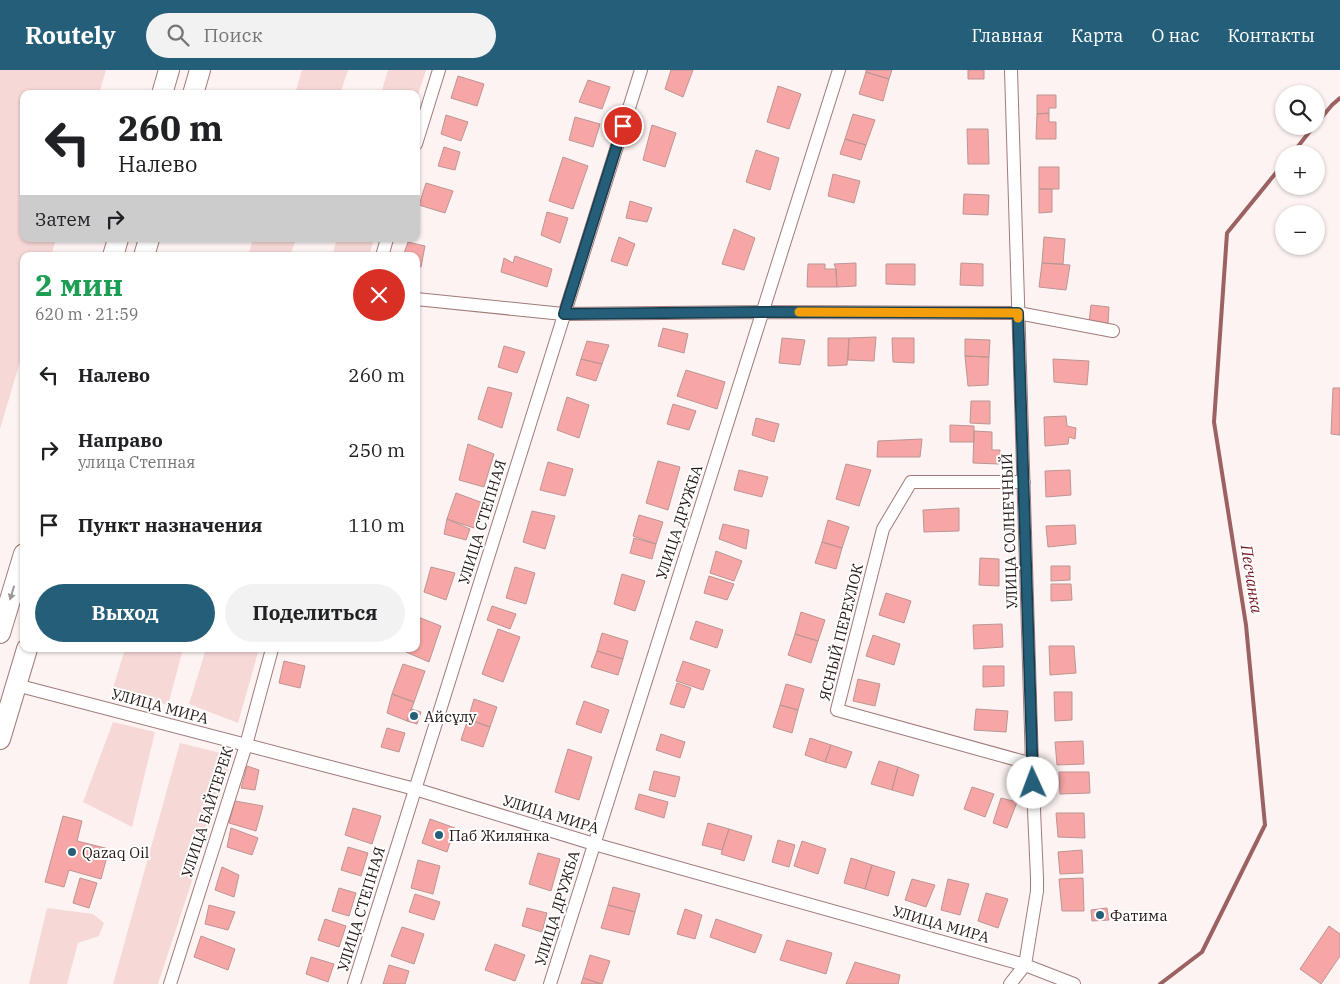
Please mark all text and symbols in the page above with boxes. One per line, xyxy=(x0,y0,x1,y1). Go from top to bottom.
search box xyxy=(146,13,496,58)
text: Routely xyxy=(25,19,116,51)
icon: search xyxy=(164,21,192,49)
text: Поиск xyxy=(204,23,263,47)
text: Главная xyxy=(971,24,1043,47)
text: Карта xyxy=(1071,24,1123,47)
text: О нас xyxy=(1151,24,1199,47)
text: Контакты xyxy=(1227,24,1315,47)
map controls xyxy=(1275,85,1325,255)
button: search xyxy=(1275,85,1325,135)
text: 260 m xyxy=(118,105,223,151)
pin xyxy=(602,105,644,147)
icon: left xyxy=(35,110,100,175)
icon: arrive xyxy=(609,112,637,140)
button: + xyxy=(1275,145,1325,195)
text: Налево xyxy=(118,149,197,178)
icon: right xyxy=(101,205,129,233)
button: − xyxy=(1275,205,1325,255)
text: Затем xyxy=(35,207,91,231)
text: 2 мин xyxy=(35,265,123,304)
button: close xyxy=(353,269,405,321)
text: 620 m · 21:59 xyxy=(35,304,138,324)
icon: left xyxy=(35,361,63,389)
text: Налево xyxy=(78,363,150,387)
text: 260 m xyxy=(348,363,405,387)
text: Направо xyxy=(78,428,163,452)
icon: right xyxy=(35,436,63,464)
text: 250 m xyxy=(348,438,405,462)
text: улица Степная xyxy=(78,452,196,472)
street label: УЛИЦА СОЛНЕЧНЫЙ xyxy=(997,453,1021,609)
street label: УЛИЦА СТЕПНАЯ xyxy=(454,457,510,587)
street label: УЛИЦА ДРУЖБА xyxy=(652,462,707,582)
icon: arrive xyxy=(35,511,63,539)
text: Пункт назначения xyxy=(78,513,262,537)
text: 110 m xyxy=(348,513,405,537)
water label: Песчанка xyxy=(1237,542,1267,615)
street label: ЯСНЫЙ ПЕРЕУЛОК xyxy=(815,561,867,702)
button: Выход xyxy=(35,584,215,642)
button: Поделиться xyxy=(225,584,405,642)
one-way arrow xyxy=(7,586,15,601)
street label: УЛИЦА МИРА xyxy=(109,684,211,728)
place label: Айсұлу xyxy=(424,707,477,726)
marker: Айсұлу xyxy=(408,710,420,722)
street label: УЛИЦА БАЙТЕРЕК xyxy=(177,744,237,880)
position arrow xyxy=(1006,756,1058,808)
street label: УЛИЦА МИРА xyxy=(500,790,602,838)
place label: Паб Жилянка xyxy=(449,826,550,845)
marker: Паб Жилянка xyxy=(433,829,445,841)
place label: Qazaq Oil xyxy=(82,843,149,862)
street label: УЛИЦА СТЕПНАЯ xyxy=(333,844,389,974)
marker: Qazaq Oil xyxy=(66,846,78,858)
street label: УЛИЦА ДРУЖБА xyxy=(530,847,584,968)
street label: УЛИЦА МИРА xyxy=(890,901,992,947)
place label: Фатима xyxy=(1110,906,1168,925)
marker: Фатима xyxy=(1094,909,1106,921)

